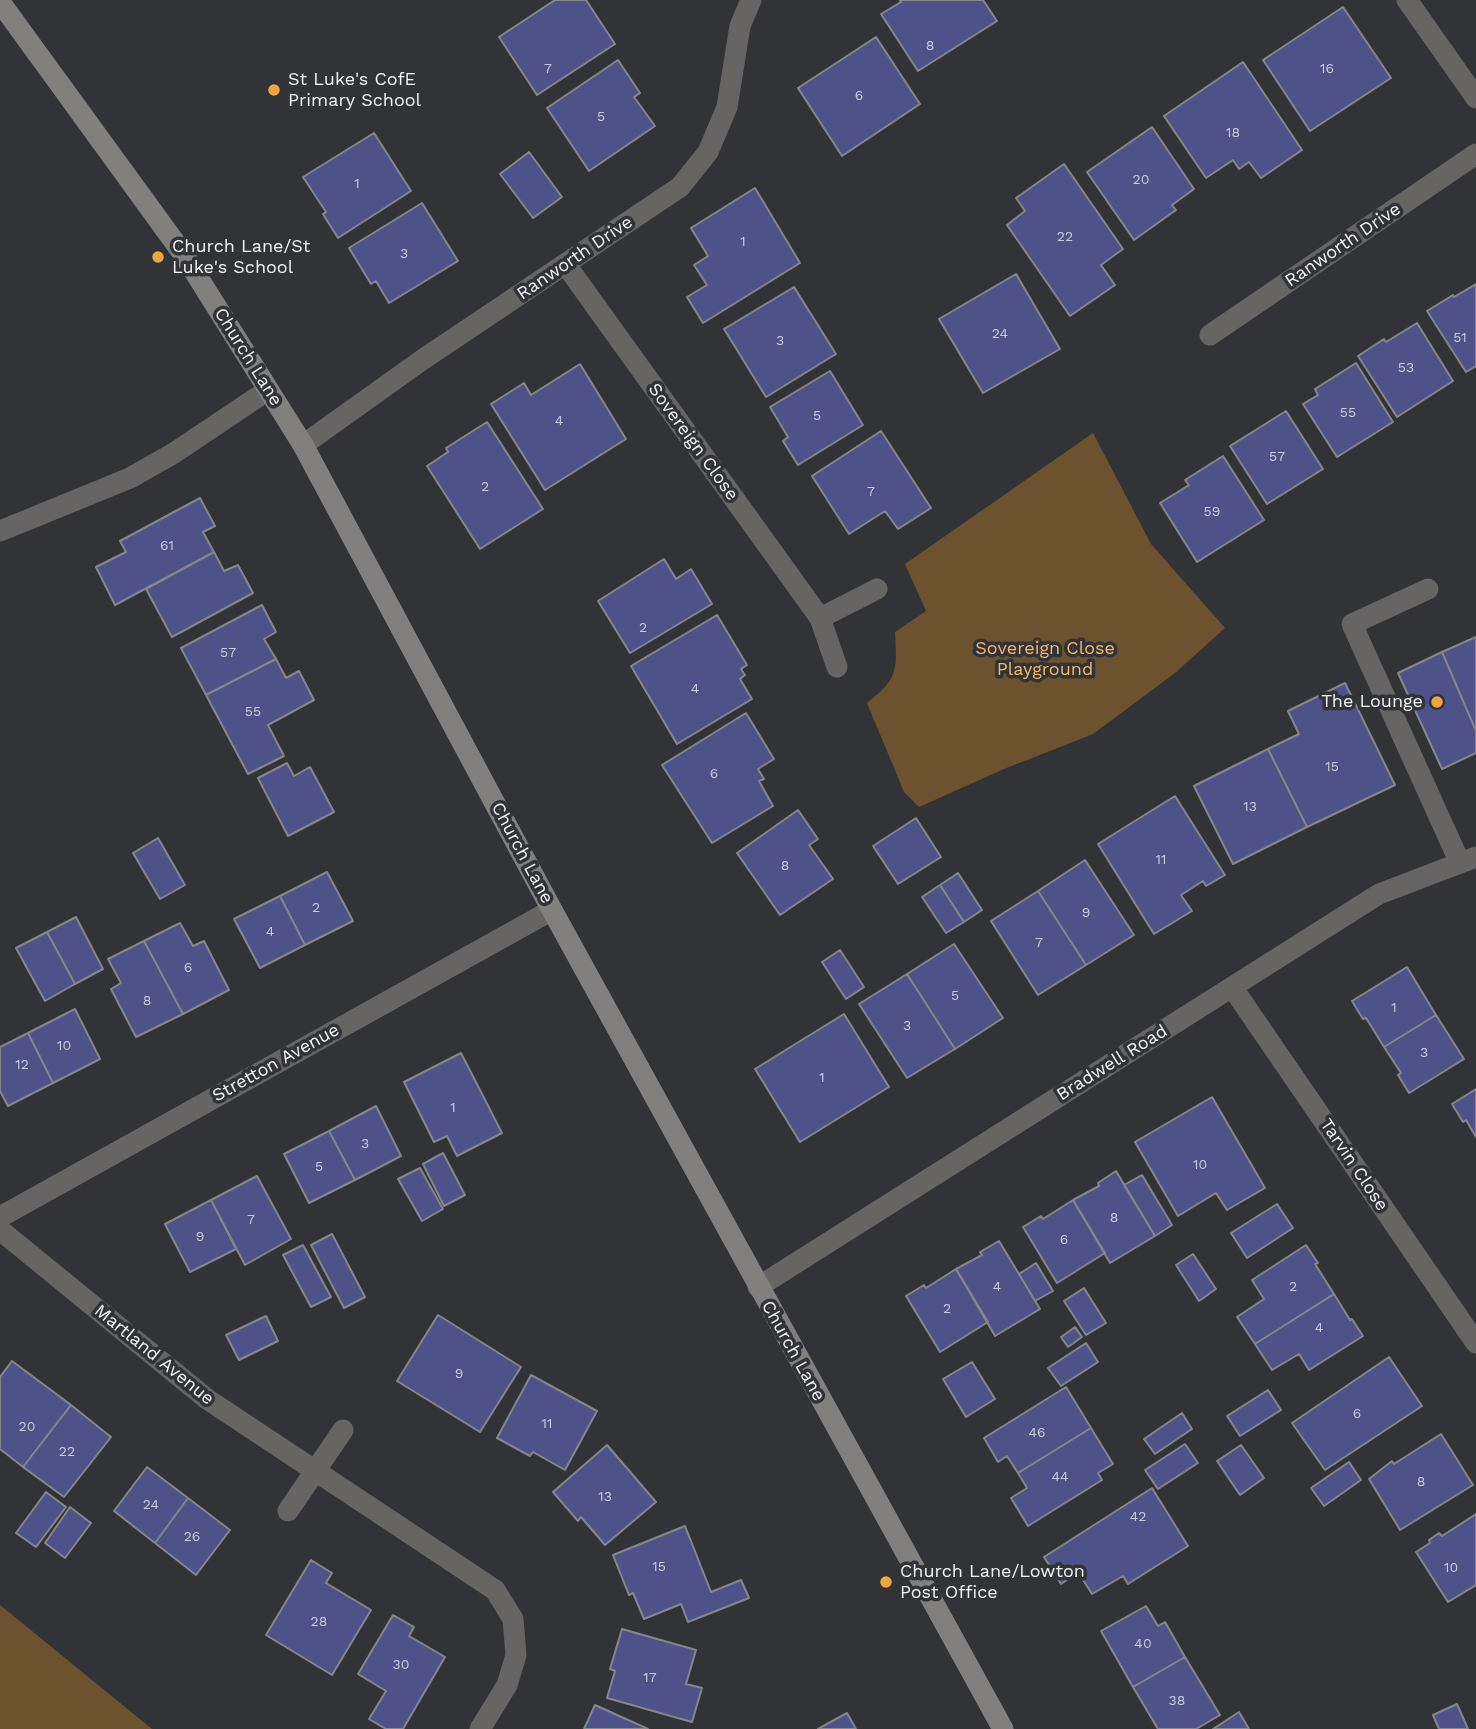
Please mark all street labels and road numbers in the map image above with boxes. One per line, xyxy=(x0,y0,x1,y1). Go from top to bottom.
street label: Ranworth Drive xyxy=(1281,198,1405,292)
street label: Ranworth Drive xyxy=(513,211,637,305)
street label: Church Lane xyxy=(209,304,287,410)
street label: Sovereign Close xyxy=(643,379,743,505)
street label: Church Lane xyxy=(486,799,558,907)
street label: Stretton Avenue xyxy=(209,1019,343,1107)
street label: Bradwell Road xyxy=(1053,1020,1171,1106)
street label: Tarvin Close xyxy=(1315,1115,1393,1215)
street label: Church Lane xyxy=(757,1297,829,1405)
street label: Martland Avenue xyxy=(90,1300,218,1410)

